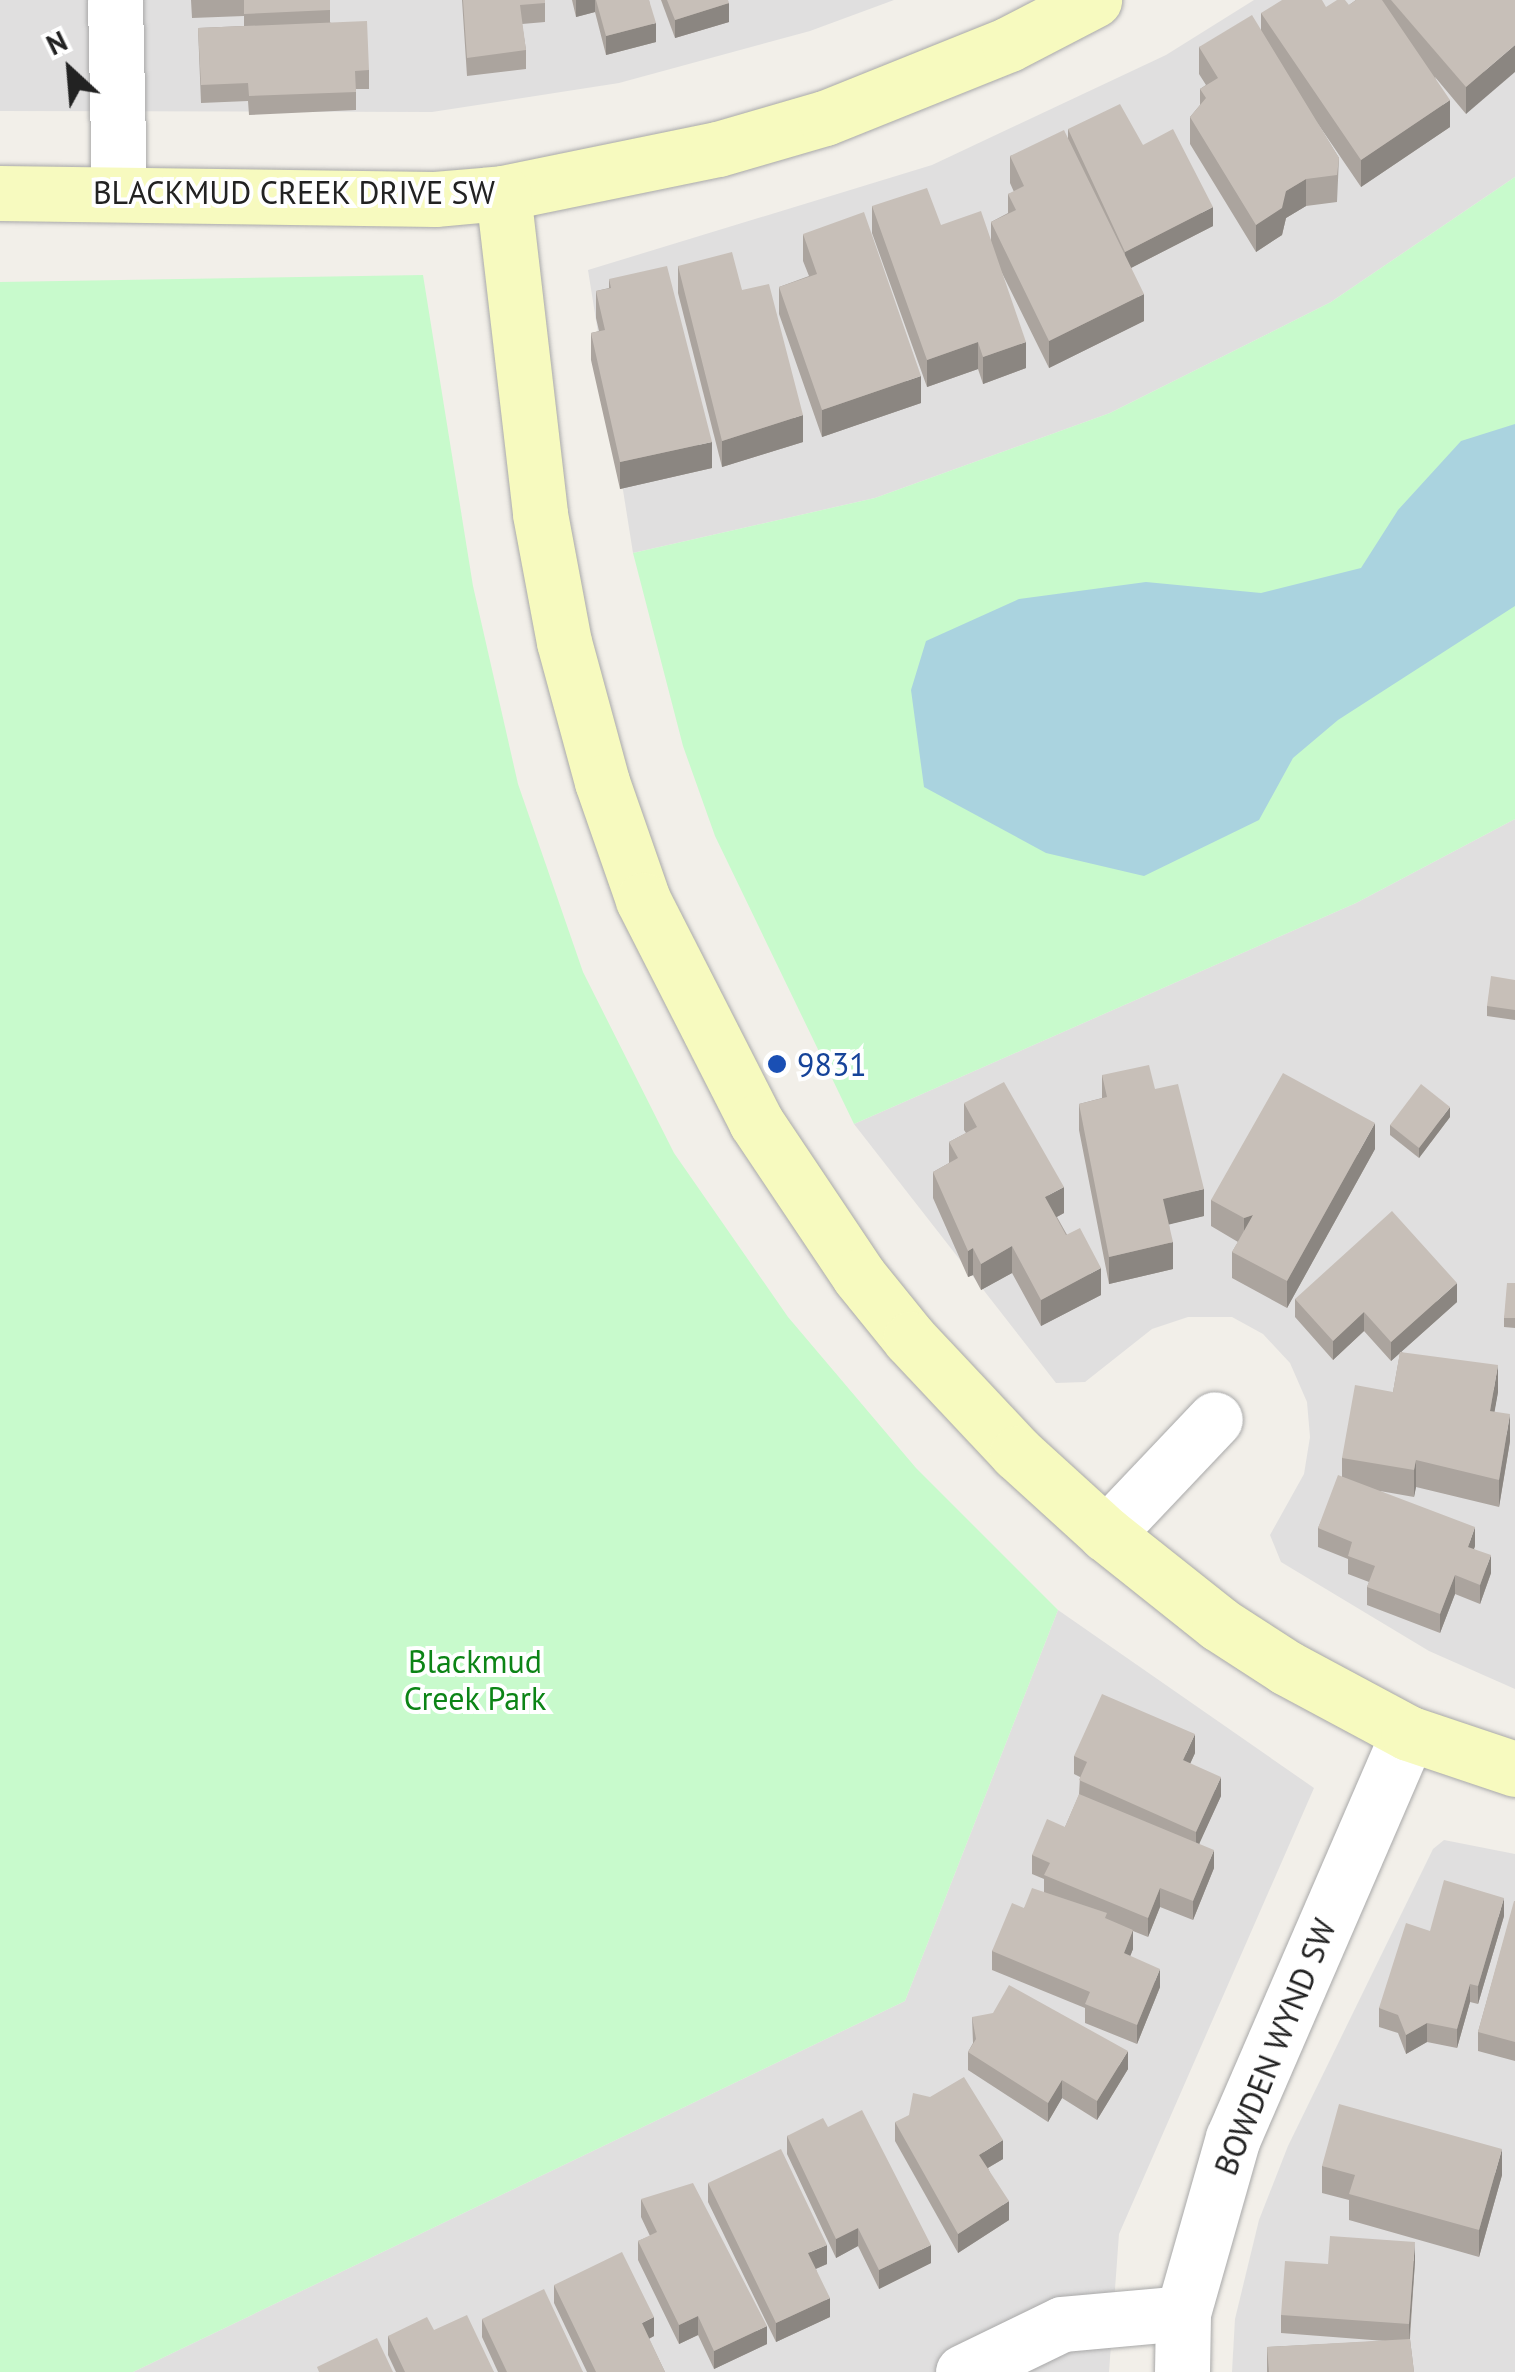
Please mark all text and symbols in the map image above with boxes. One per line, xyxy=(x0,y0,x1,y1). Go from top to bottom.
north arrow xyxy=(20,20,120,120)
text: N xyxy=(40,22,73,63)
street label: BLACKMUD CREEK DRIVE SW xyxy=(92,173,496,211)
place label: 9831 xyxy=(797,1045,867,1083)
marker: 9831 xyxy=(766,1053,788,1075)
park label: Blackmud Creek Park xyxy=(403,1643,547,1718)
street label: BOWDEN WYND SW xyxy=(1206,1913,1344,2181)

